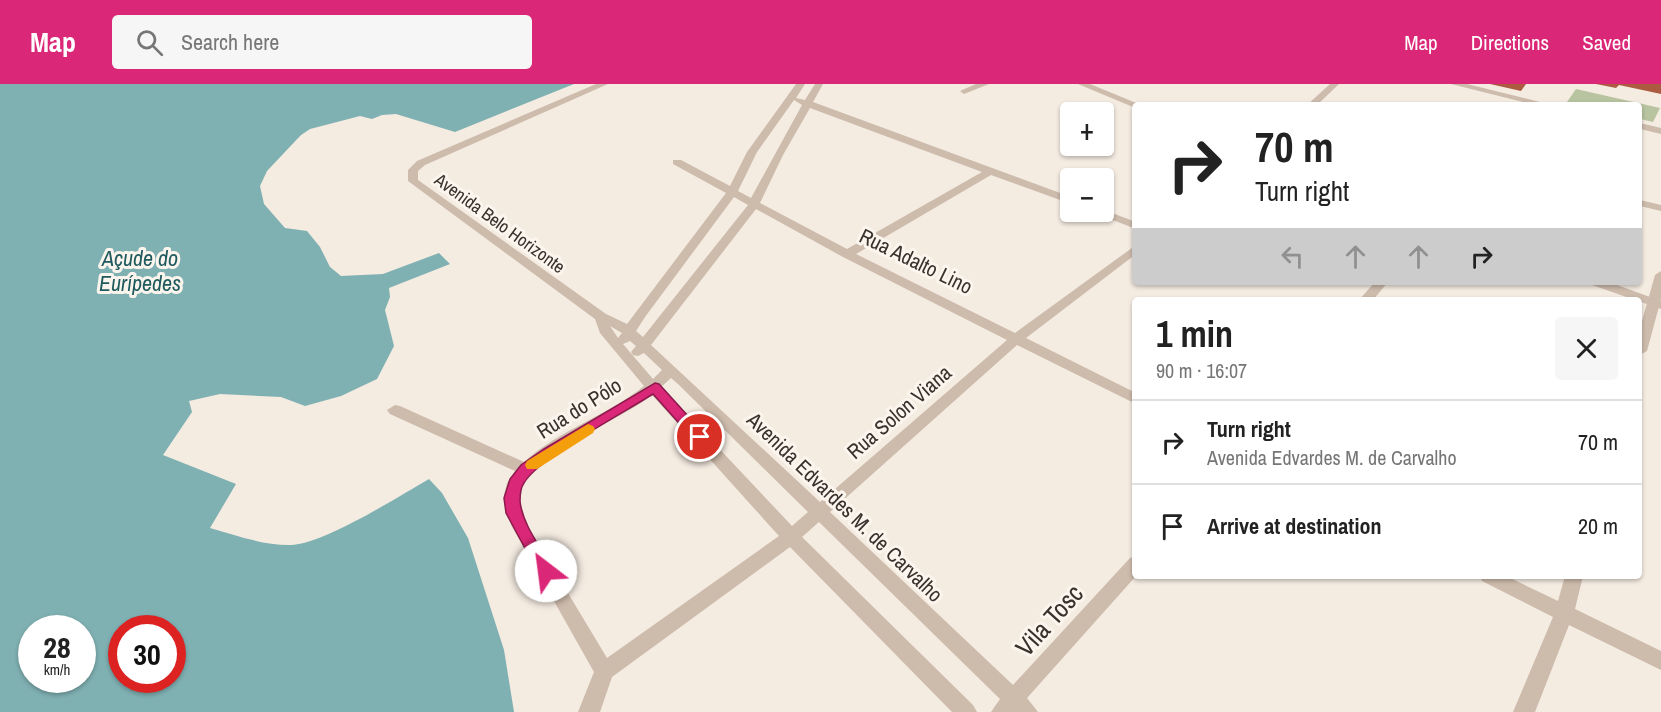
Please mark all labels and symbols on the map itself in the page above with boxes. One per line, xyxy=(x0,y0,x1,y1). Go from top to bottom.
street label: Avenida Belo Horizonte xyxy=(429,167,570,279)
street label: Rua Adalto Lino xyxy=(855,221,977,301)
water label: Açude do Eurípedes xyxy=(99,243,181,298)
street label: Rua Solon Viana xyxy=(840,358,958,466)
street label: Rua do Pólo xyxy=(531,371,627,445)
street label: Avenida Edvardes M. de Carvalho xyxy=(740,405,949,608)
pin xyxy=(674,411,725,462)
position arrow xyxy=(514,539,578,603)
street label: Vila Tosc xyxy=(1007,576,1091,664)
speed limit sign: 30 xyxy=(108,615,186,693)

